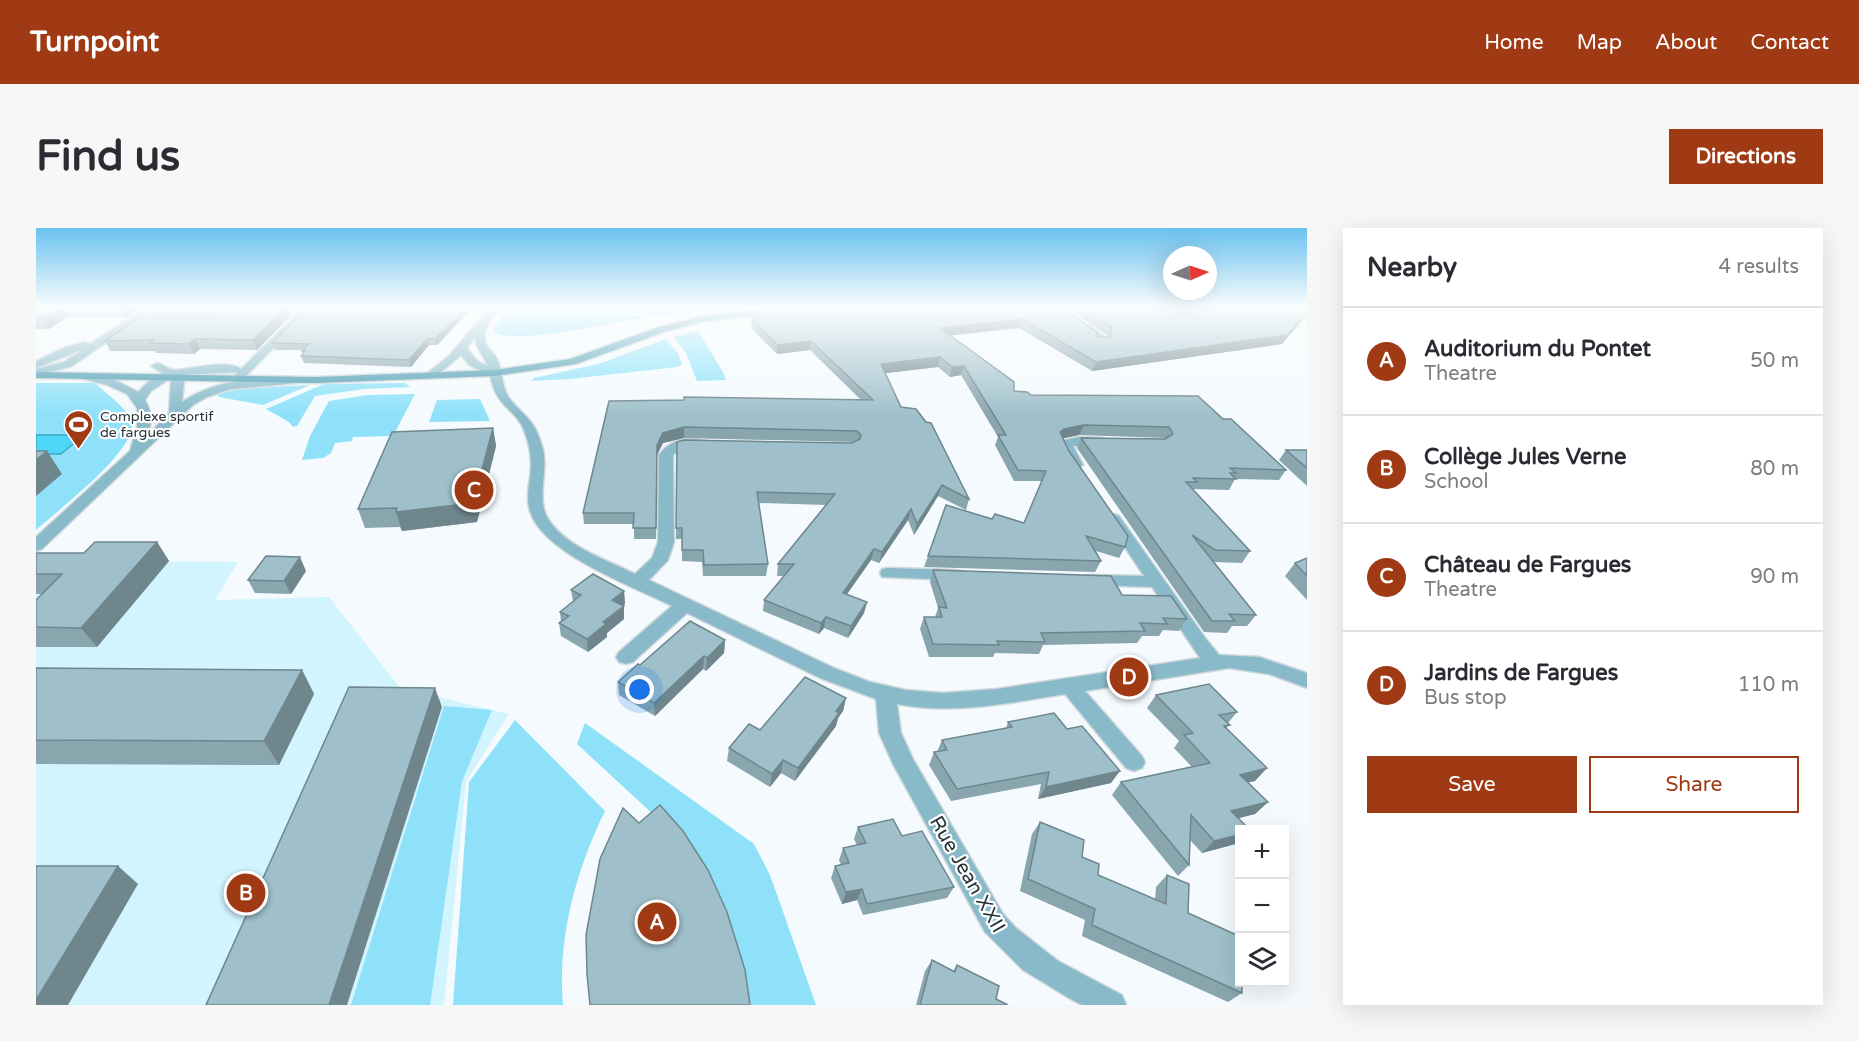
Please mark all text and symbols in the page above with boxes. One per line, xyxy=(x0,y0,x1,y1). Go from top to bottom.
text: Turnpoint xyxy=(30,25,159,59)
text: Home xyxy=(1484,30,1544,55)
text: Map xyxy=(1577,30,1622,55)
text: About xyxy=(1655,30,1717,55)
text: Contact xyxy=(1750,30,1829,55)
button: Directions xyxy=(1669,129,1823,184)
text: Find us xyxy=(36,131,180,182)
north arrow xyxy=(1163,246,1217,300)
text: Nearby xyxy=(1367,252,1457,283)
text: 4 results xyxy=(1719,255,1799,279)
text: Auditorium du Pontet xyxy=(1424,336,1651,362)
text: A xyxy=(1379,349,1394,373)
text: 50 m xyxy=(1750,349,1799,373)
text: Theatre xyxy=(1424,362,1497,386)
sports icon: Complexe sportif de fargues xyxy=(63,408,95,450)
place label: Complexe sportif de fargues xyxy=(100,408,214,441)
text: Collège Jules Verne xyxy=(1424,444,1626,470)
text: B xyxy=(1380,457,1393,481)
text: 80 m xyxy=(1750,457,1799,481)
pin: C xyxy=(454,468,494,512)
text: School xyxy=(1424,470,1488,494)
text: Château de Fargues xyxy=(1424,552,1631,578)
text: C xyxy=(1380,565,1393,589)
text: 90 m xyxy=(1750,565,1799,589)
text: Theatre xyxy=(1424,578,1497,602)
pin: D xyxy=(1110,654,1148,700)
text: Jardins de Fargues xyxy=(1424,660,1618,686)
text: D xyxy=(1379,673,1394,697)
text: 110 m xyxy=(1738,673,1799,697)
your location xyxy=(625,675,654,704)
text: Bus stop xyxy=(1424,686,1507,710)
button: Save xyxy=(1367,756,1577,813)
button: Share xyxy=(1589,756,1799,813)
street label: Rue Jean XXII xyxy=(924,812,1010,937)
map controls xyxy=(1235,825,1289,987)
button: + xyxy=(1235,825,1289,879)
pin: B xyxy=(226,870,266,916)
button: − xyxy=(1235,879,1289,933)
pin: A xyxy=(638,900,676,944)
button: layers xyxy=(1235,933,1289,987)

